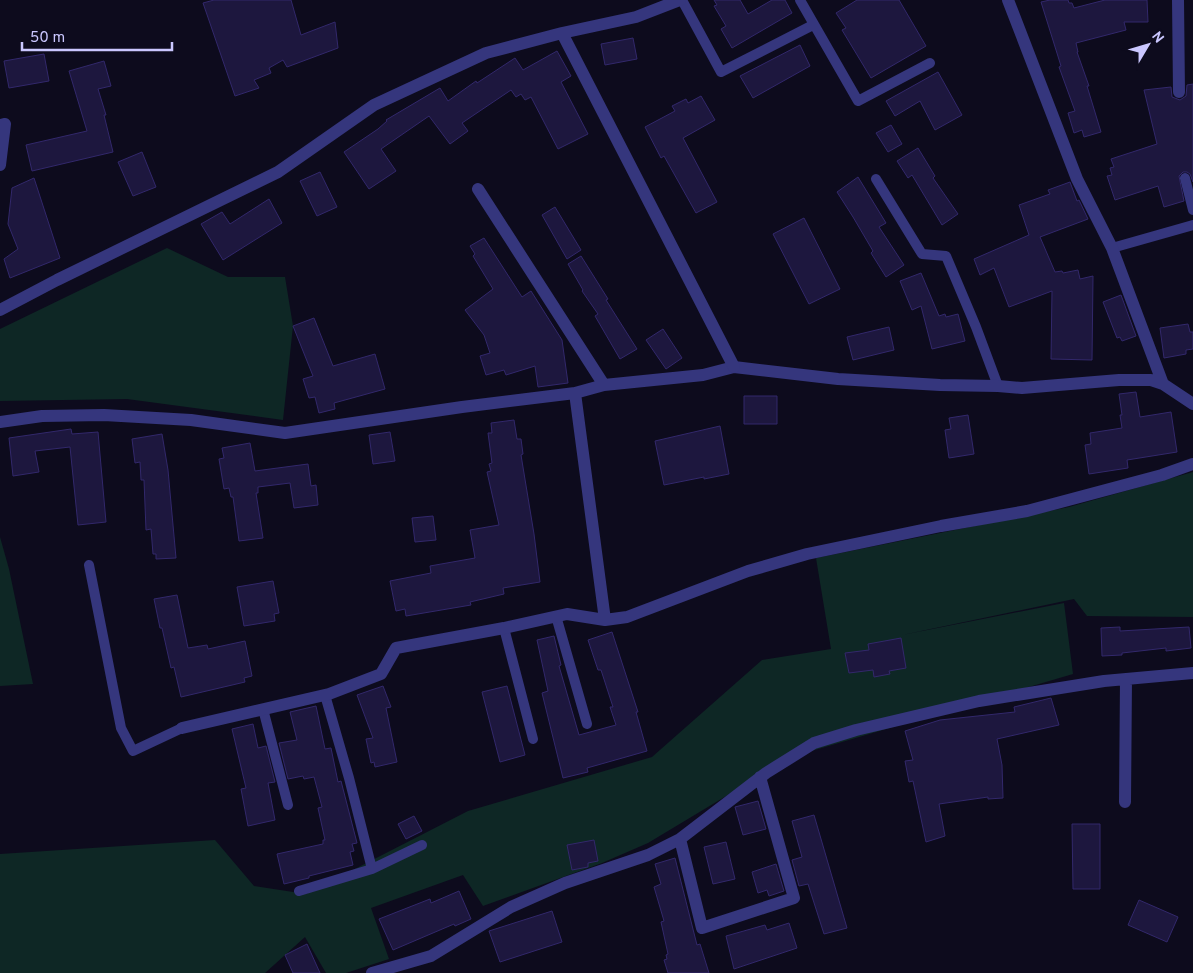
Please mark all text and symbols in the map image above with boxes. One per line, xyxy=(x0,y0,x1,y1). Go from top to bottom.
scale bar xyxy=(22,20,172,52)
north arrow xyxy=(1123,20,1173,70)
text: 50 m xyxy=(30,29,65,48)
text: N xyxy=(1147,29,1167,47)

